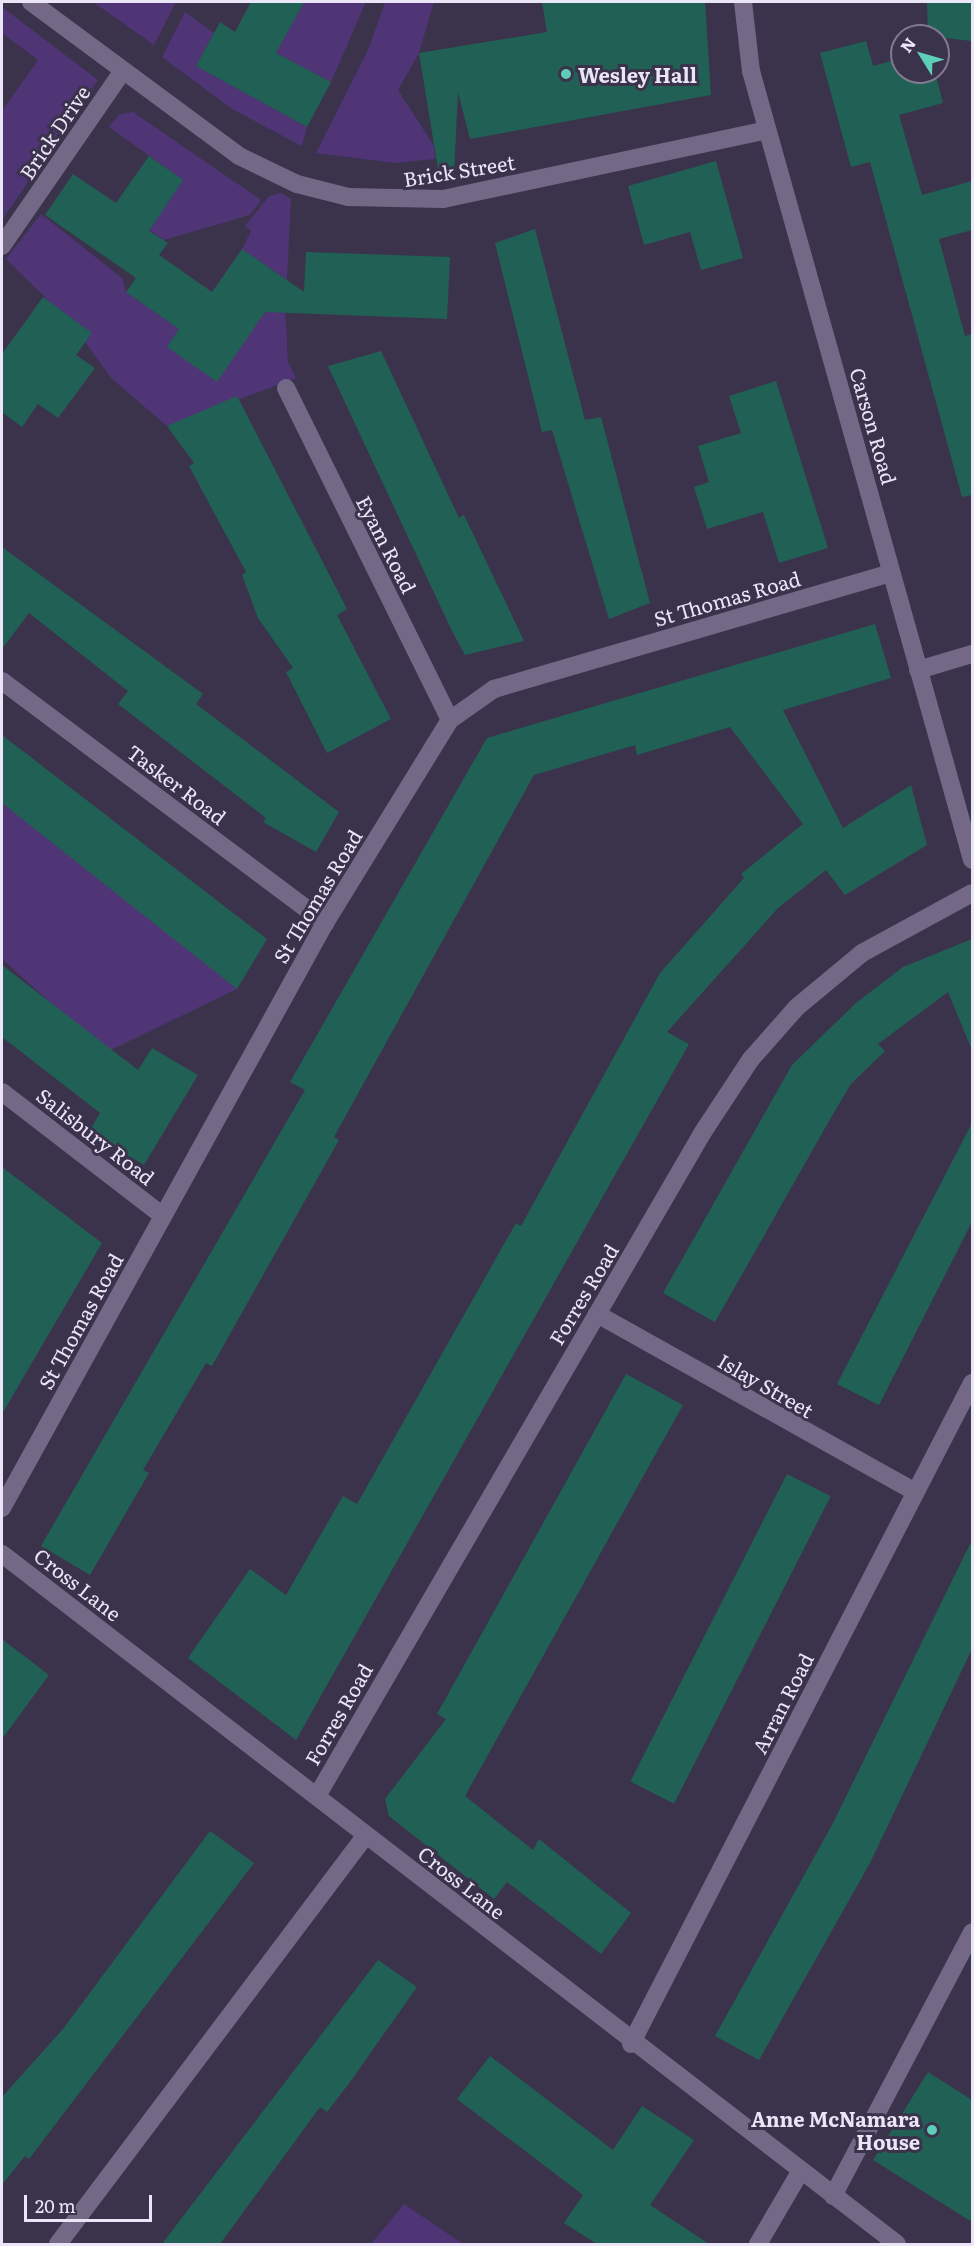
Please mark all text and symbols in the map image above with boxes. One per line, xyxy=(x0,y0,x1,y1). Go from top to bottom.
north arrow xyxy=(890,24,950,84)
text: N xyxy=(894,32,921,57)
place label: Wesley Hall xyxy=(578,62,697,86)
marker: Wesley Hall xyxy=(559,67,573,81)
street label: Brick Drive xyxy=(14,81,94,183)
street label: Brick Street xyxy=(402,149,516,191)
street label: Carson Road xyxy=(846,365,902,487)
street label: Eyam Road xyxy=(352,491,422,597)
street label: St Thomas Road xyxy=(651,566,803,630)
street label: Tasker Road xyxy=(123,739,231,829)
street label: St Thomas Road xyxy=(268,825,366,967)
street label: Salisbury Road xyxy=(32,1083,160,1189)
street label: Forres Road xyxy=(544,1239,622,1349)
street label: St Thomas Road xyxy=(33,1249,127,1393)
street label: Islay Street xyxy=(714,1348,818,1422)
street label: Cross Lane xyxy=(30,1543,126,1625)
street label: Arran Road xyxy=(746,1649,818,1757)
street label: Forres Road xyxy=(299,1659,377,1769)
street label: Cross Lane xyxy=(414,1841,510,1923)
place label: Anne McNamara House xyxy=(751,2106,920,2153)
marker: Anne McNamara House xyxy=(925,2123,939,2137)
scale bar xyxy=(27,2183,154,2221)
text: 20 m xyxy=(35,2192,76,2219)

